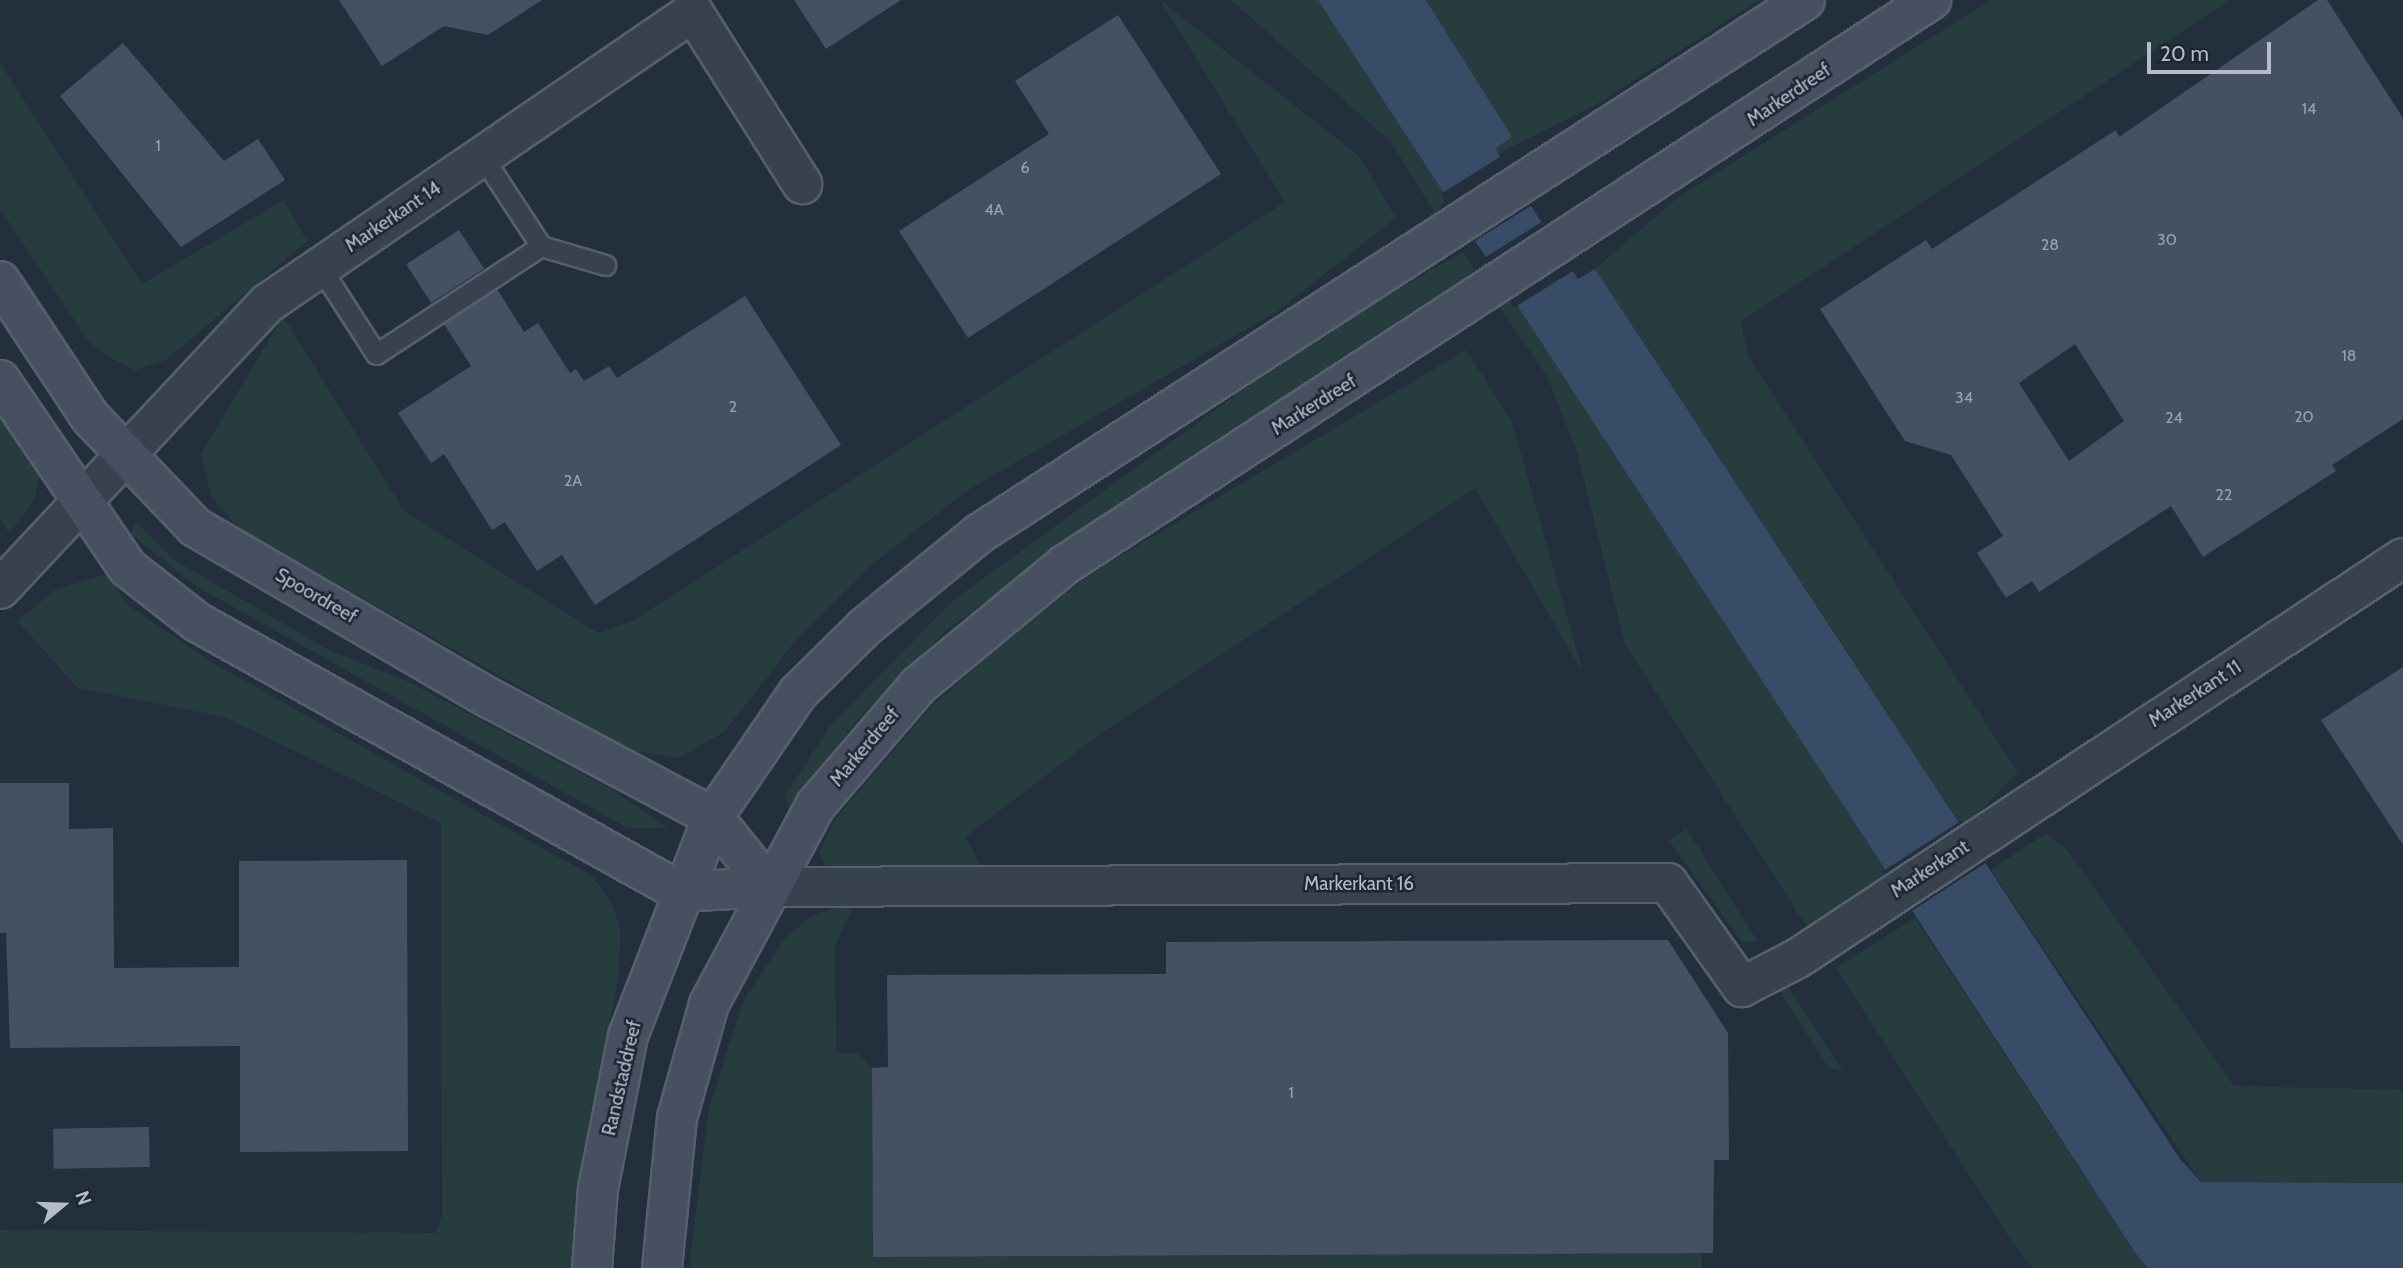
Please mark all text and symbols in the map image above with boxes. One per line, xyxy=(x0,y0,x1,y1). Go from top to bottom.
scale bar xyxy=(2151,28,2275,72)
text: 20 m xyxy=(2160,41,2209,66)
street label: Markerdreef xyxy=(1743,59,1835,131)
house number: 14 xyxy=(2302,99,2316,119)
house number: 1 xyxy=(155,136,161,156)
house number: 6 xyxy=(1020,158,1030,178)
street label: Markerkant 14 xyxy=(341,177,445,257)
house number: 4A xyxy=(984,200,1004,220)
house number: 30 xyxy=(2157,230,2177,250)
house number: 28 xyxy=(2041,235,2059,255)
house number: 18 xyxy=(2342,346,2356,366)
street label: Markerdreef xyxy=(1267,370,1361,440)
house number: 34 xyxy=(1955,388,1973,408)
house number: 2 xyxy=(729,397,737,417)
house number: 20 xyxy=(2294,407,2314,427)
house number: 24 xyxy=(2165,408,2183,428)
house number: 2A xyxy=(564,471,582,491)
house number: 22 xyxy=(2216,485,2232,505)
street label: Spoordreef xyxy=(271,564,361,628)
street label: Markerkant 11 xyxy=(2145,656,2245,732)
street label: Markerdreef xyxy=(825,703,905,791)
street label: Markerkant xyxy=(1887,835,1973,903)
street label: Markerkant 16 xyxy=(1304,873,1414,895)
street label: Randstaddreef xyxy=(598,1018,646,1138)
house number: 1 xyxy=(1288,1083,1294,1103)
north arrow xyxy=(28,1170,98,1240)
text: N xyxy=(70,1188,96,1208)

